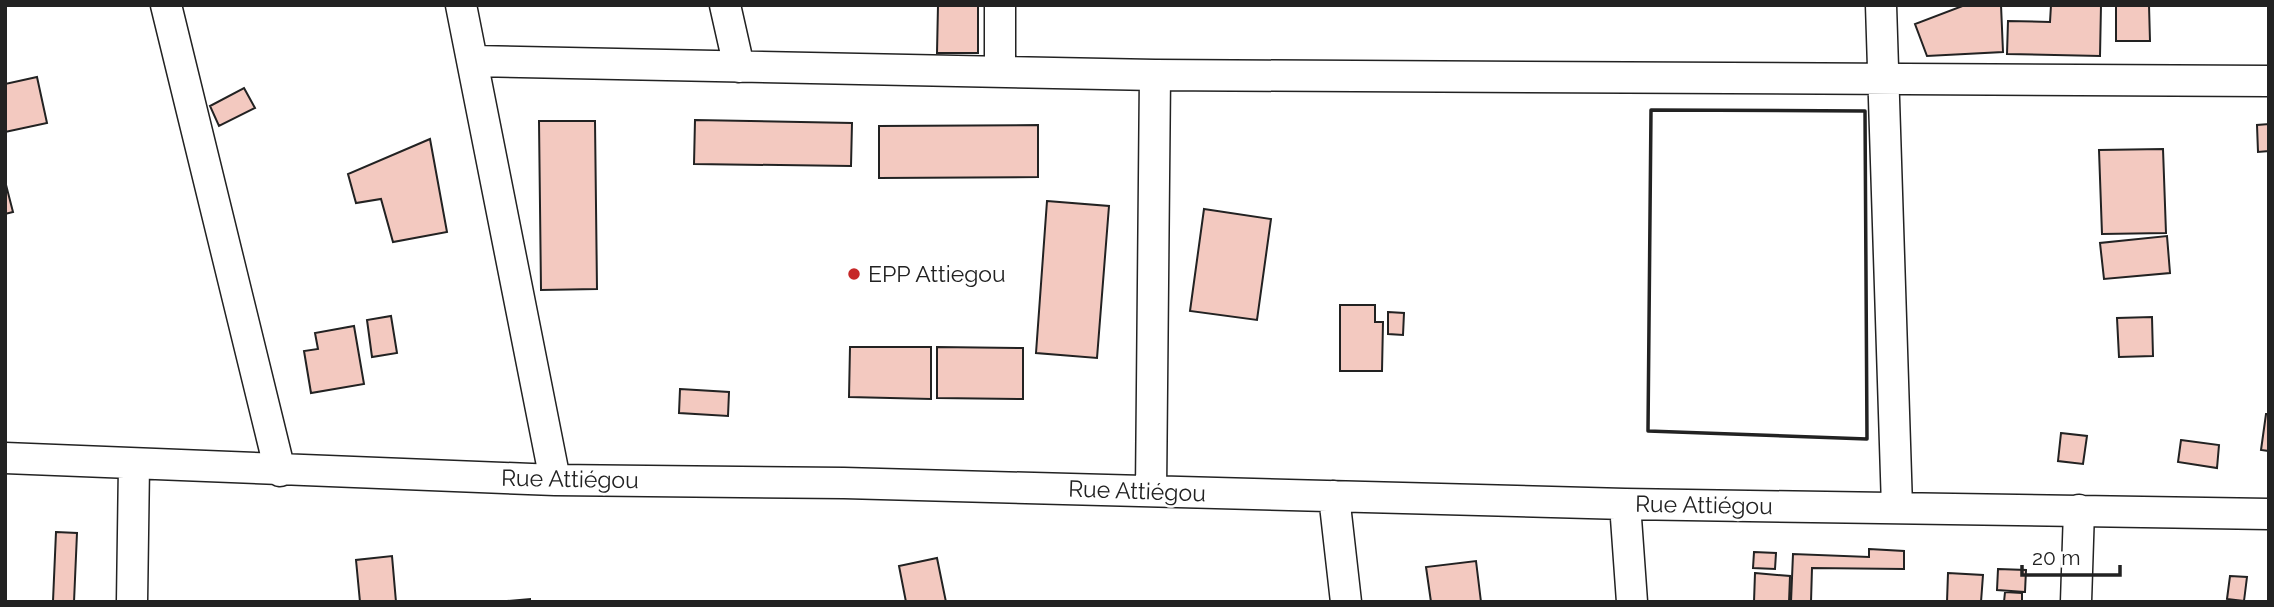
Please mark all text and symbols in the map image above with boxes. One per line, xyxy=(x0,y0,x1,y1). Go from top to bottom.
place label: EPP Attiegou xyxy=(868,260,1006,287)
marker: EPP Attiegou xyxy=(846,266,862,282)
street label: Rue Attiégou xyxy=(501,464,639,493)
street label: Rue Attiégou xyxy=(1068,475,1206,506)
street label: Rue Attiégou xyxy=(1635,490,1773,519)
scale bar xyxy=(2022,534,2120,578)
text: 20 m xyxy=(2032,545,2080,570)

